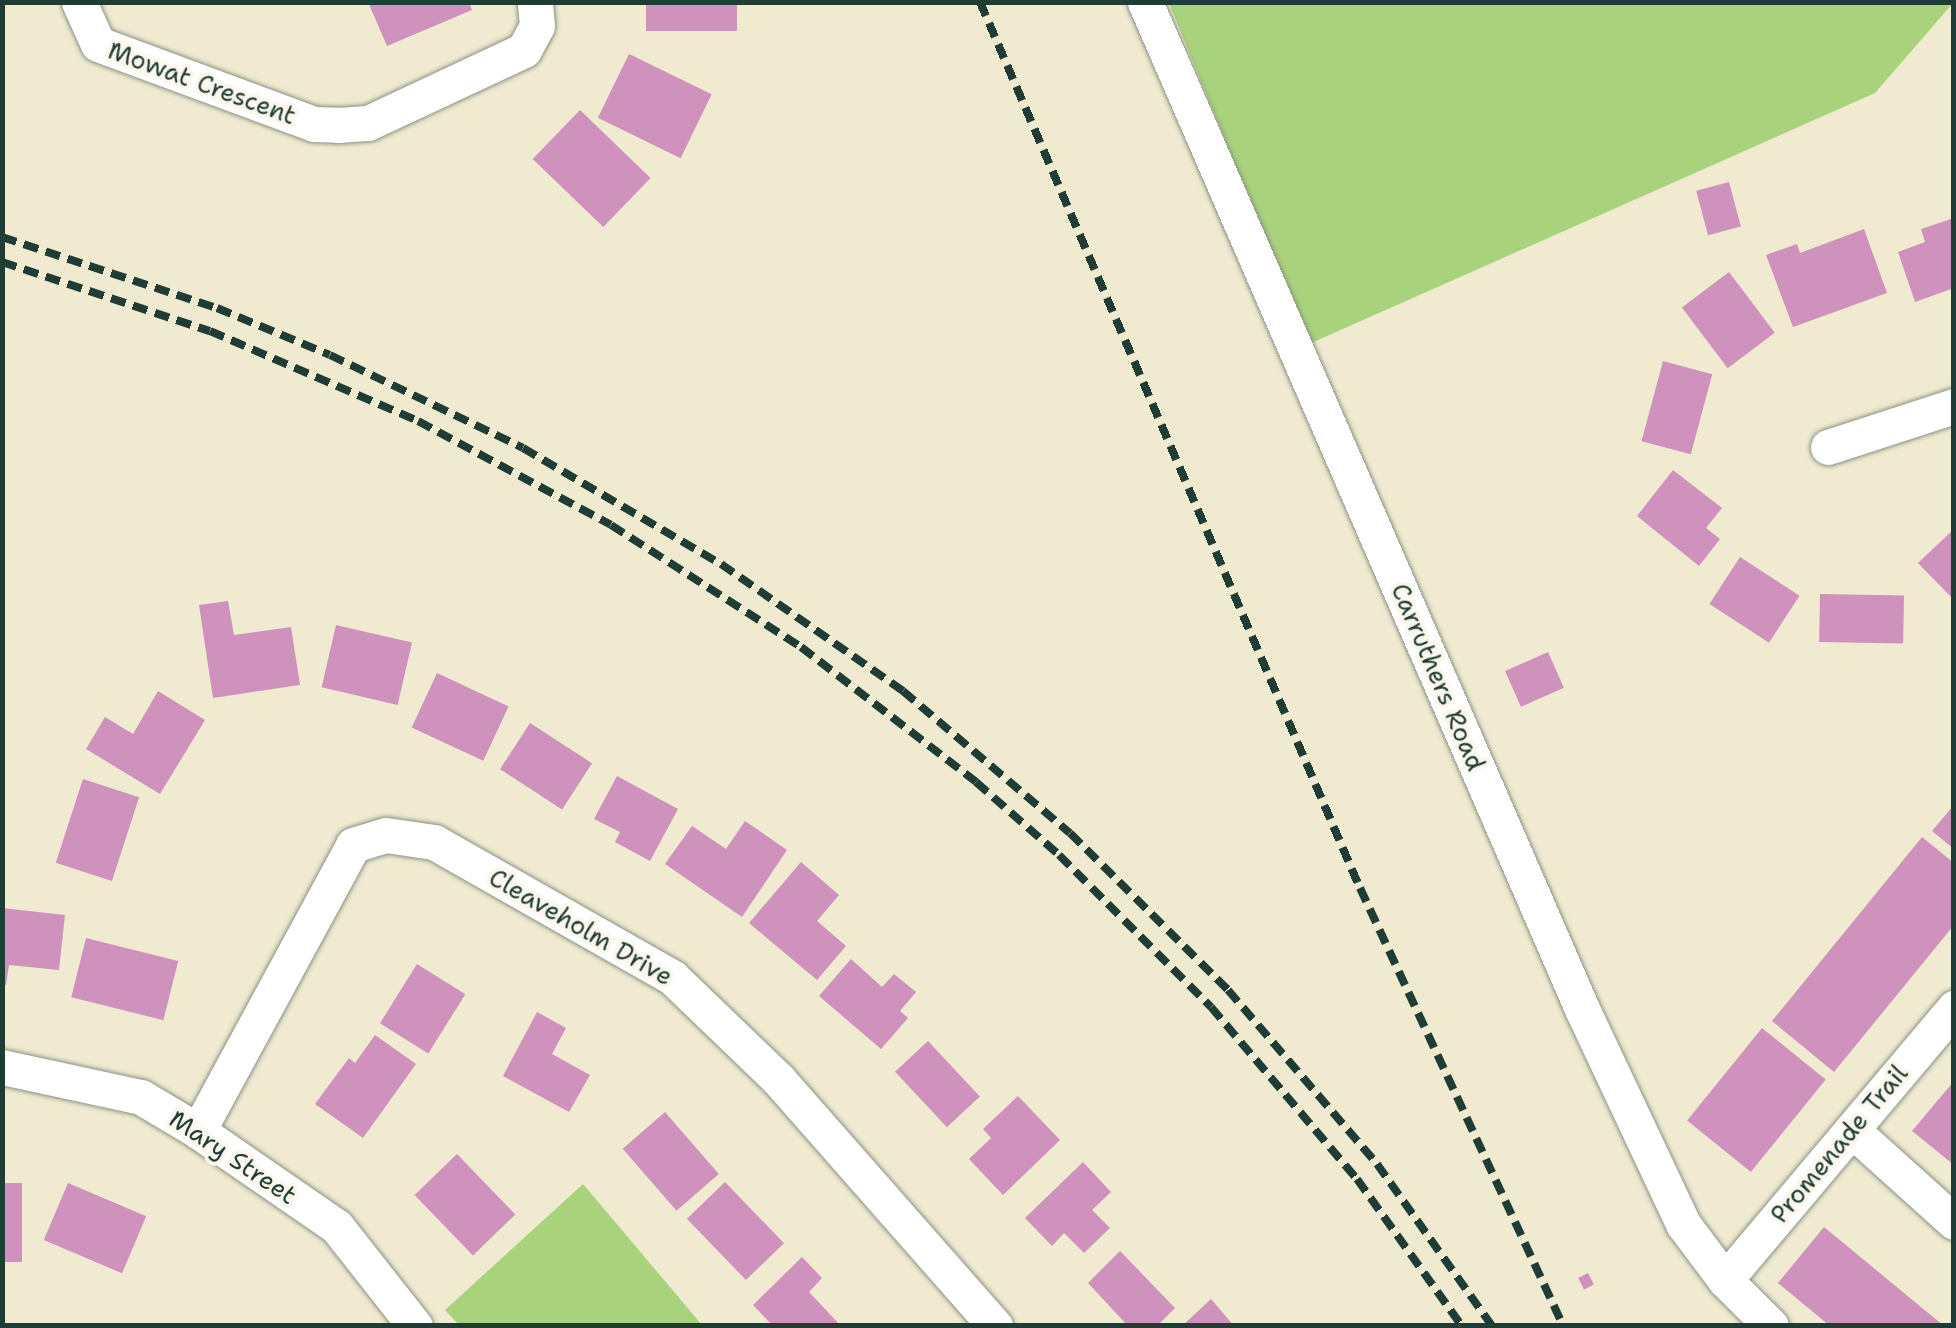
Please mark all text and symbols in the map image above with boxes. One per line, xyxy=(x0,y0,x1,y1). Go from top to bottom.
street label: Mowat Crescent xyxy=(104,35,300,131)
street label: Carruthers Road xyxy=(1385,579,1491,775)
street label: Cleaveholm Drive xyxy=(484,862,678,992)
street label: Promenade Trail xyxy=(1764,1059,1914,1229)
street label: Mary Street xyxy=(164,1104,302,1210)

